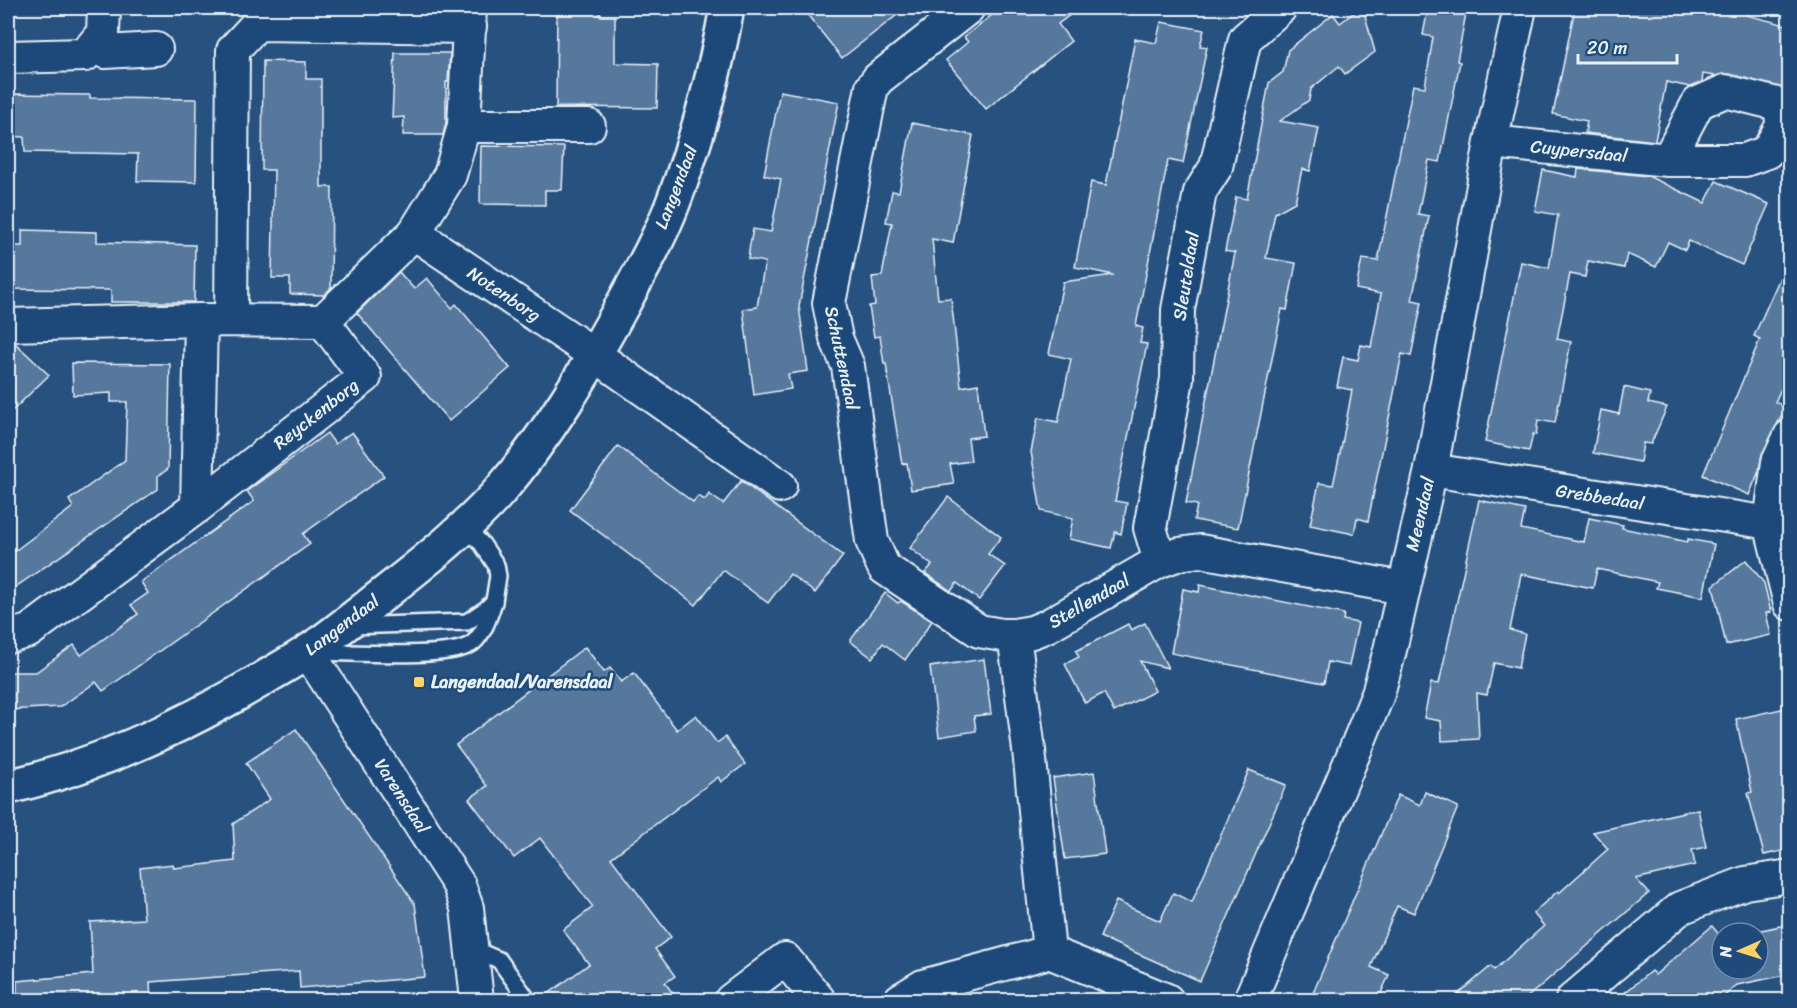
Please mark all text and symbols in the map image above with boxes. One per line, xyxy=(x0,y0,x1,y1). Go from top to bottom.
scale bar xyxy=(1578,27,1677,65)
text: 20 m xyxy=(1587,32,1627,64)
street label: Cuypersdaal xyxy=(1529,130,1630,172)
street label: Langendaal xyxy=(645,139,707,234)
street label: Sleuteldaal xyxy=(1163,228,1209,323)
street label: Notenborg xyxy=(460,257,548,331)
street label: Schuttendaal xyxy=(815,303,869,414)
street label: Reyckenborg xyxy=(266,370,366,458)
street label: Meendaal xyxy=(1396,473,1444,554)
street label: Grebbedaal xyxy=(1554,474,1647,520)
street label: Stellendaal xyxy=(1042,564,1137,637)
street label: Langendaal xyxy=(297,585,387,664)
place label: Langendaal/Varensdaal xyxy=(431,666,614,698)
marker: Langendaal/Varensdaal xyxy=(412,675,426,689)
street label: Varensdaal xyxy=(365,752,439,841)
north arrow xyxy=(1710,921,1770,981)
text: N xyxy=(1711,945,1740,959)

